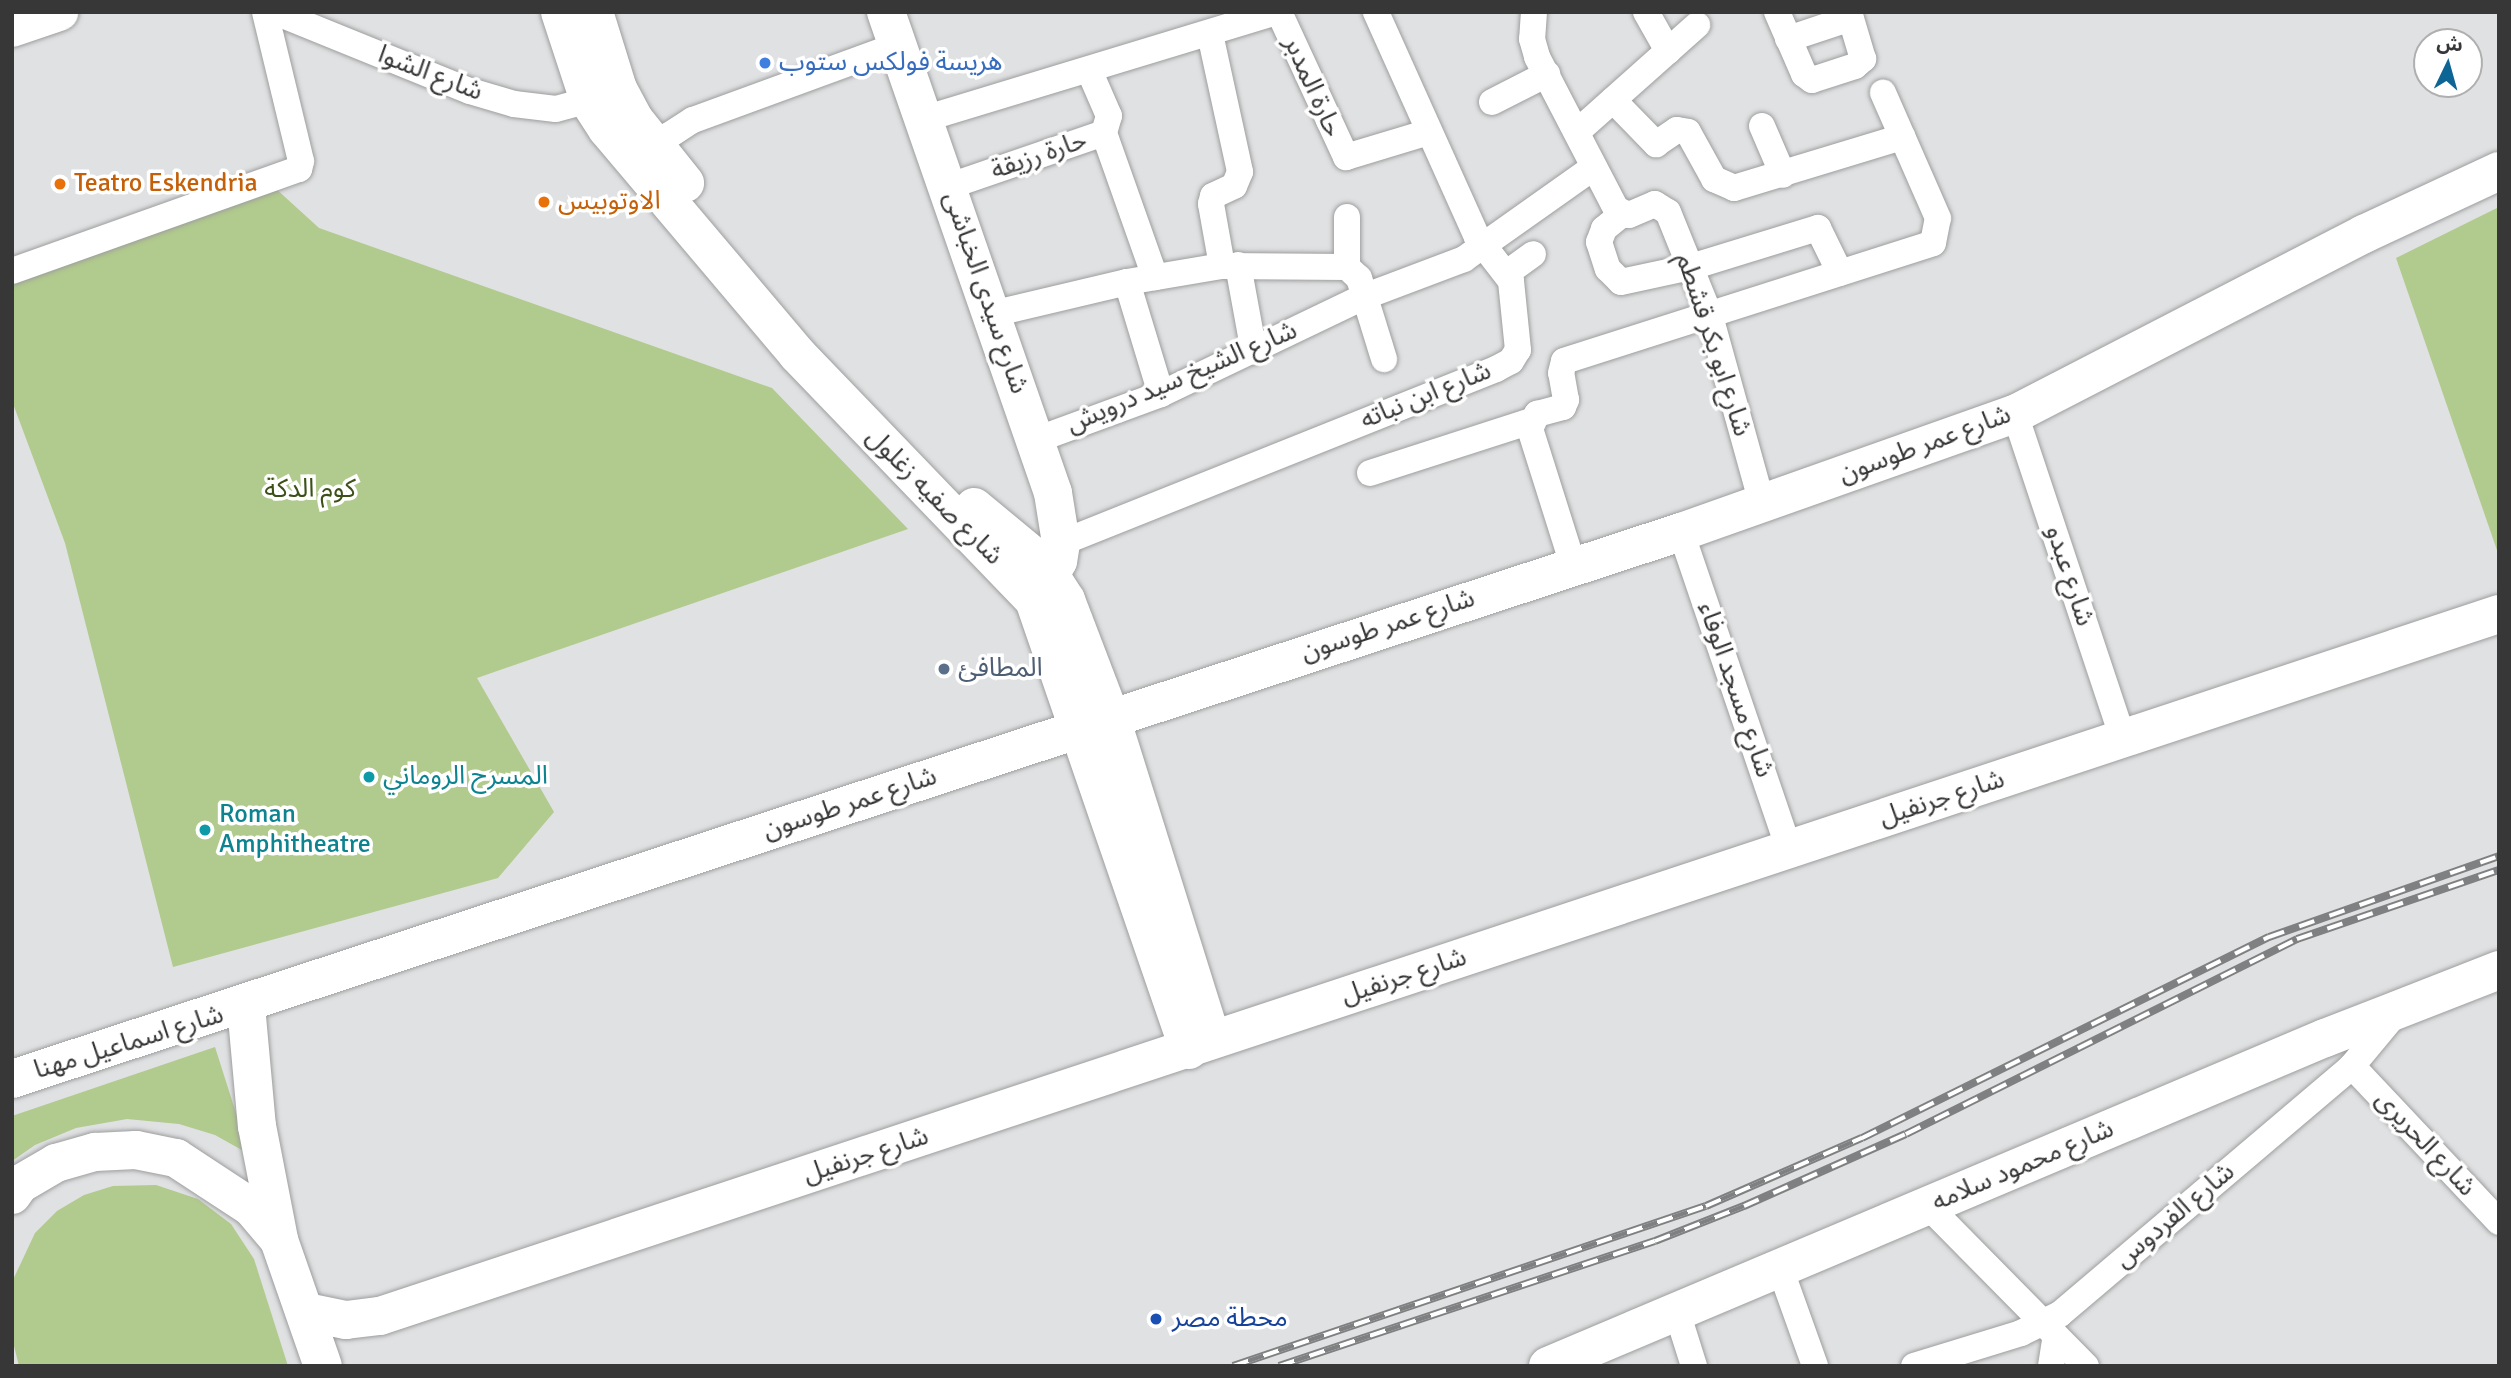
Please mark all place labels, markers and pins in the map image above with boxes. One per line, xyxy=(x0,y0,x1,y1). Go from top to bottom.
place label: هريسة فولكس ستوب xyxy=(779,47,1002,79)
marker: هريسة فولكس ستوب xyxy=(757,55,773,71)
place label: Teatro Eskendria xyxy=(74,168,258,200)
marker: Teatro Eskendria xyxy=(52,176,68,192)
place label: الاوتوبيس xyxy=(558,186,661,218)
marker: الاوتوبيس xyxy=(536,194,552,210)
place label: المطافئ xyxy=(958,653,1043,685)
marker: المطافئ xyxy=(936,661,952,677)
place label: المسرح الروماني xyxy=(383,761,548,793)
marker: المسرح الروماني xyxy=(361,769,377,785)
place label: Roman Amphitheatre xyxy=(219,799,371,860)
marker: Roman Amphitheatre xyxy=(197,822,213,838)
place label: محطة مصر xyxy=(1172,1303,1288,1335)
marker: محطة مصر xyxy=(1146,1309,1166,1329)

